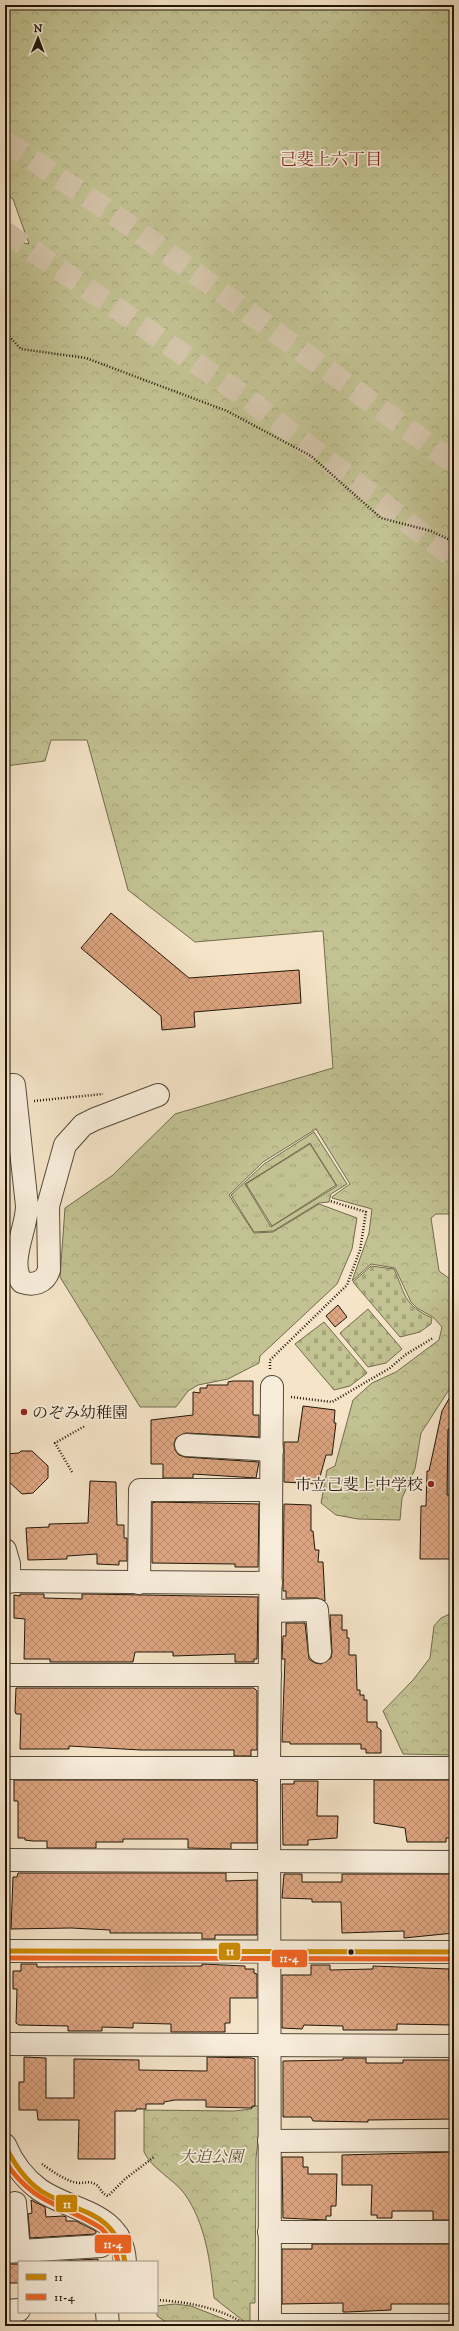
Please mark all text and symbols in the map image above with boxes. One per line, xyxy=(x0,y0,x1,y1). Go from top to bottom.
north arrow xyxy=(18,18,58,58)
text: N xyxy=(34,22,43,36)
district label: 己斐上六丁目 xyxy=(280,149,382,171)
place label: のぞみ幼稚園 xyxy=(32,1403,128,1423)
marker: のぞみ幼稚園 xyxy=(19,1407,29,1417)
place label: 市立己斐上中学校 xyxy=(295,1475,423,1495)
marker: 市立己斐上中学校 xyxy=(426,1479,436,1489)
line badge: 11 xyxy=(218,1942,241,1961)
text: 11 xyxy=(226,1945,234,1959)
unlabelled marker xyxy=(346,1947,356,1957)
line badge: 11-4 xyxy=(271,1949,308,1968)
text: 11-4 xyxy=(280,1952,299,1966)
park label: 大迫公園 xyxy=(179,2147,246,2167)
line badge: 11 xyxy=(55,2194,78,2213)
text: 11 xyxy=(63,2198,71,2212)
line badge: 11-4 xyxy=(94,2234,132,2254)
text: 11-4 xyxy=(104,2238,123,2252)
legend xyxy=(18,2261,158,2313)
text: 11 xyxy=(54,2270,63,2285)
text: 11-4 xyxy=(54,2290,76,2305)

